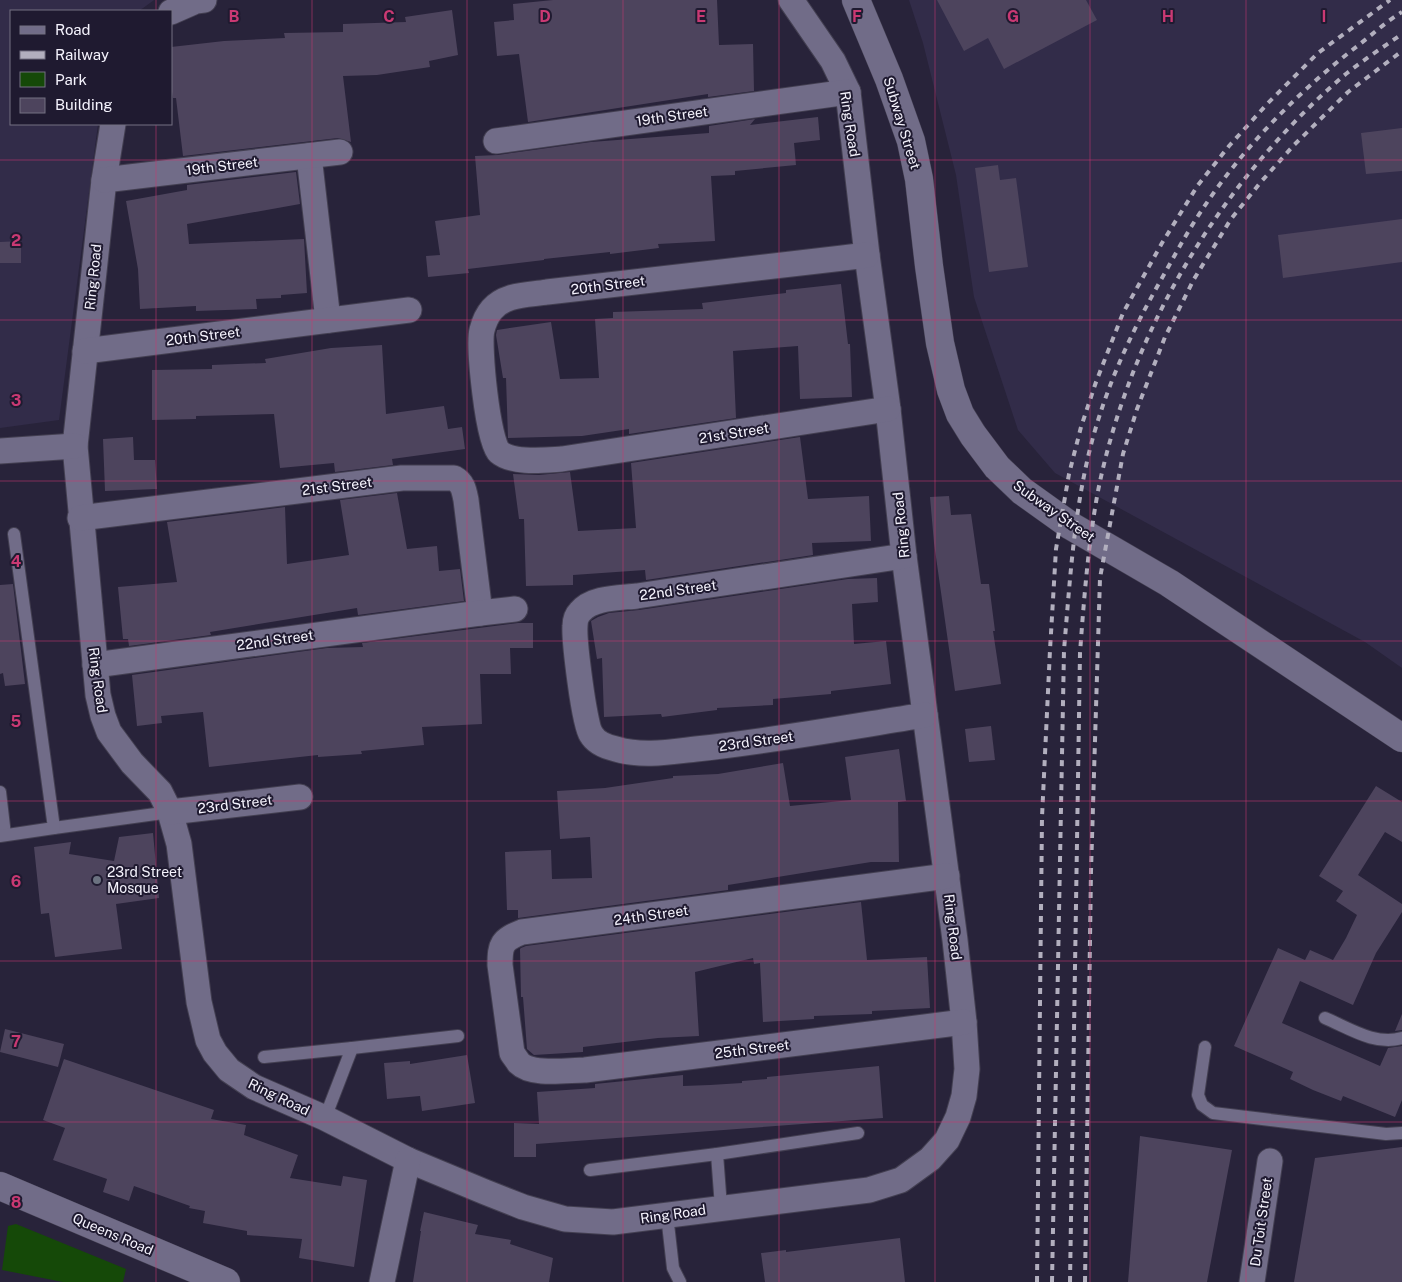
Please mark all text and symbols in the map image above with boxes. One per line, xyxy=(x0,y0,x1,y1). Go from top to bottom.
text: B xyxy=(229,7,240,26)
text: C xyxy=(383,7,395,26)
text: D xyxy=(539,7,551,26)
text: E xyxy=(696,7,706,26)
text: F xyxy=(852,7,862,26)
text: G xyxy=(1007,7,1019,26)
text: H xyxy=(1162,7,1174,26)
text: I xyxy=(1322,7,1326,26)
legend xyxy=(10,10,172,125)
text: Road xyxy=(55,21,91,38)
text: Railway xyxy=(55,46,109,63)
text: Park xyxy=(55,71,87,88)
street label: Subway Street xyxy=(880,75,924,171)
street label: Ring Road xyxy=(837,90,863,158)
text: Building xyxy=(55,96,113,113)
street label: 19th Street xyxy=(635,103,709,129)
street label: 19th Street xyxy=(185,154,259,178)
text: 2 xyxy=(11,231,21,250)
street label: Ring Road xyxy=(82,243,104,311)
street label: 20th Street xyxy=(570,273,646,297)
street label: 20th Street xyxy=(165,324,241,348)
text: 3 xyxy=(11,391,21,410)
street label: 21st Street xyxy=(698,420,770,446)
street label: 21st Street xyxy=(301,474,373,498)
street label: Subway Street xyxy=(1010,477,1098,545)
street label: Ring Road xyxy=(890,491,912,559)
text: 4 xyxy=(11,552,22,571)
street label: 22nd Street xyxy=(639,577,717,603)
street label: 22nd Street xyxy=(236,627,314,653)
street label: Ring Road xyxy=(85,646,111,714)
text: 5 xyxy=(11,712,22,731)
street label: 23rd Street xyxy=(718,728,794,754)
street label: 23rd Street xyxy=(197,791,273,817)
place label: 23rd Street Mosque xyxy=(107,864,182,896)
text: 6 xyxy=(11,872,21,891)
marker: 23rd Street Mosque xyxy=(91,874,103,886)
street label: Ring Road xyxy=(941,893,965,961)
street label: 24th Street xyxy=(613,902,689,928)
text: 7 xyxy=(11,1032,21,1051)
street label: 25th Street xyxy=(714,1036,790,1062)
street label: Ring Road xyxy=(246,1075,312,1119)
street label: Du Toit Street xyxy=(1247,1176,1275,1268)
text: 8 xyxy=(11,1193,22,1212)
street label: Ring Road xyxy=(639,1201,707,1227)
street label: Queens Road xyxy=(70,1210,156,1258)

